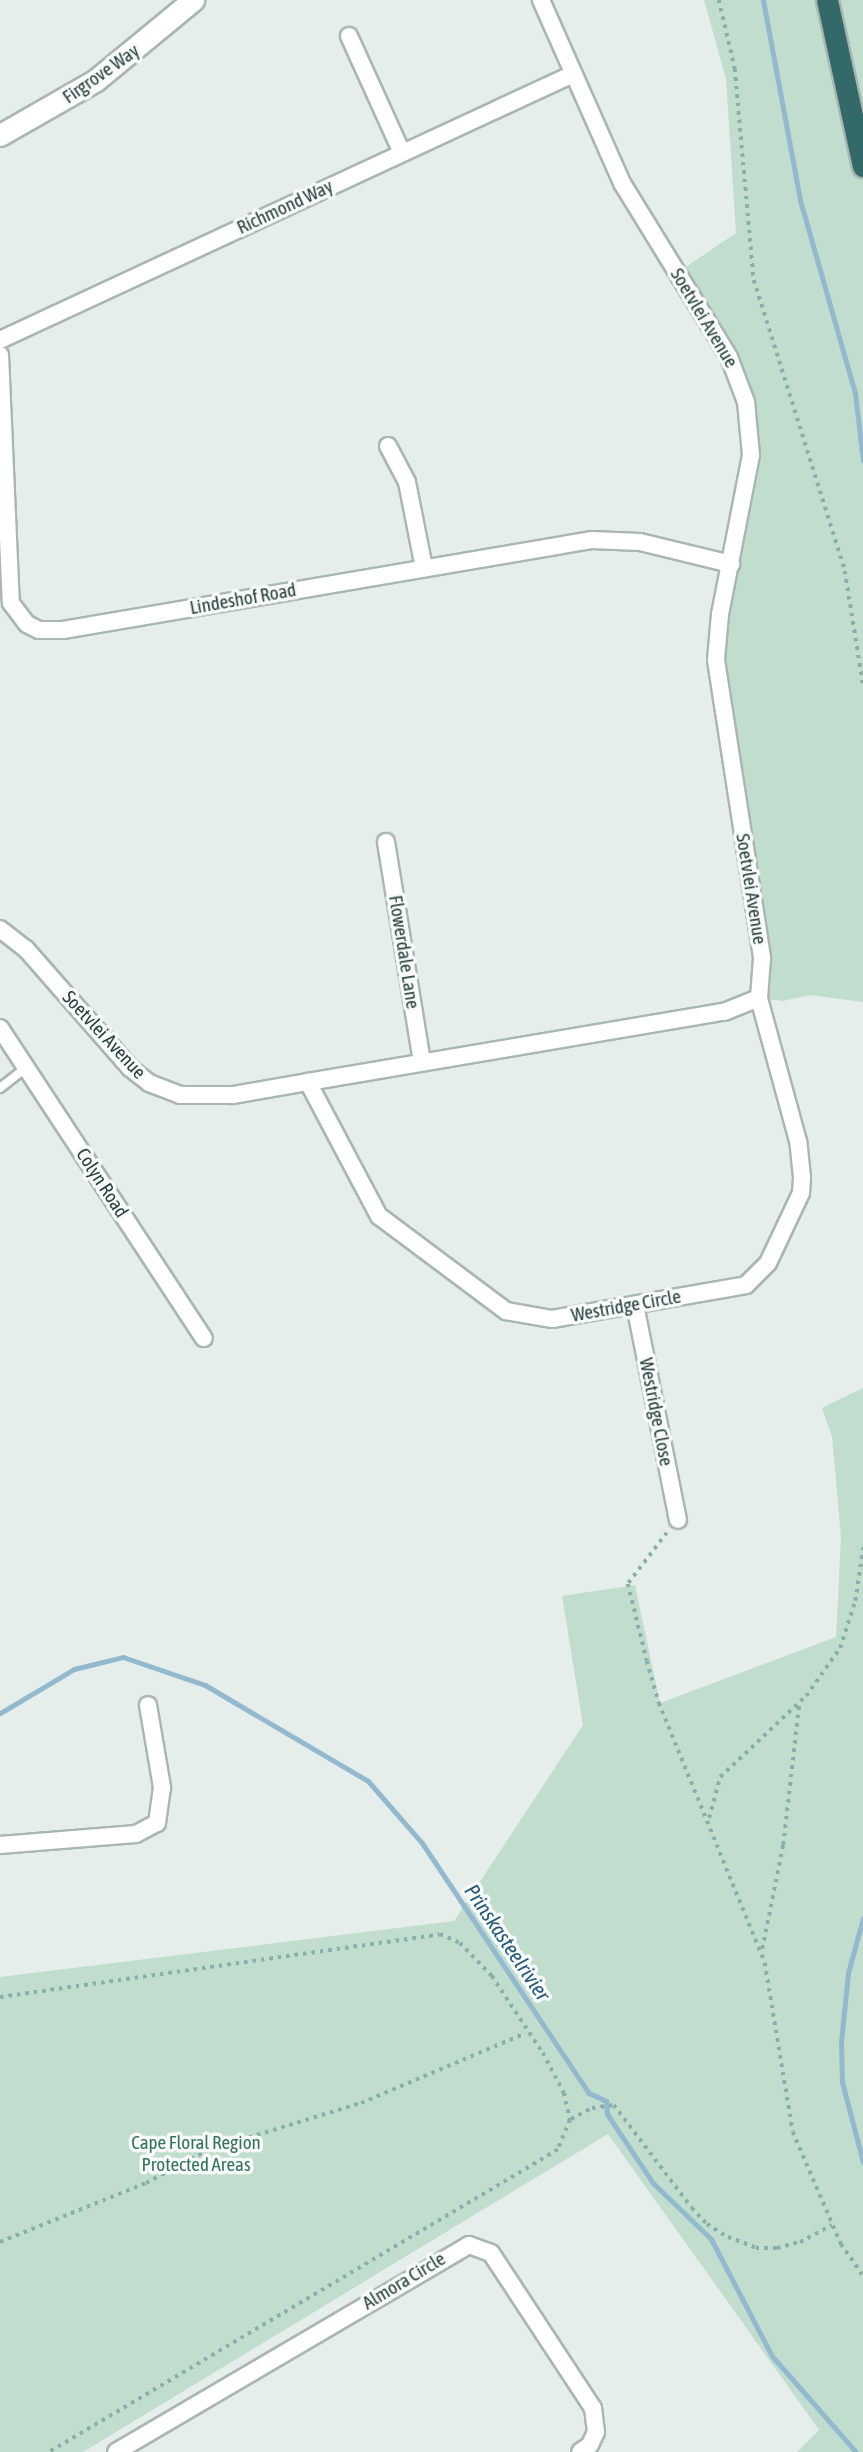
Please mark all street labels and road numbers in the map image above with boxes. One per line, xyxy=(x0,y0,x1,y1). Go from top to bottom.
street label: Firgrove Way xyxy=(58,39,144,109)
street label: Richmond Way xyxy=(233,175,337,239)
street label: Soetvlei Avenue xyxy=(665,264,743,372)
street label: Lindeshof Road xyxy=(188,578,298,620)
street label: Soetvlei Avenue xyxy=(731,832,771,946)
street label: Flowerdale Lane xyxy=(384,894,424,1010)
street label: Soetvlei Avenue xyxy=(58,986,150,1084)
street label: Colyn Road xyxy=(71,1144,133,1222)
street label: Westridge Circle xyxy=(569,1285,683,1327)
street label: Westridge Close xyxy=(634,1356,678,1468)
street label: Almora Circle xyxy=(358,2247,450,2315)

